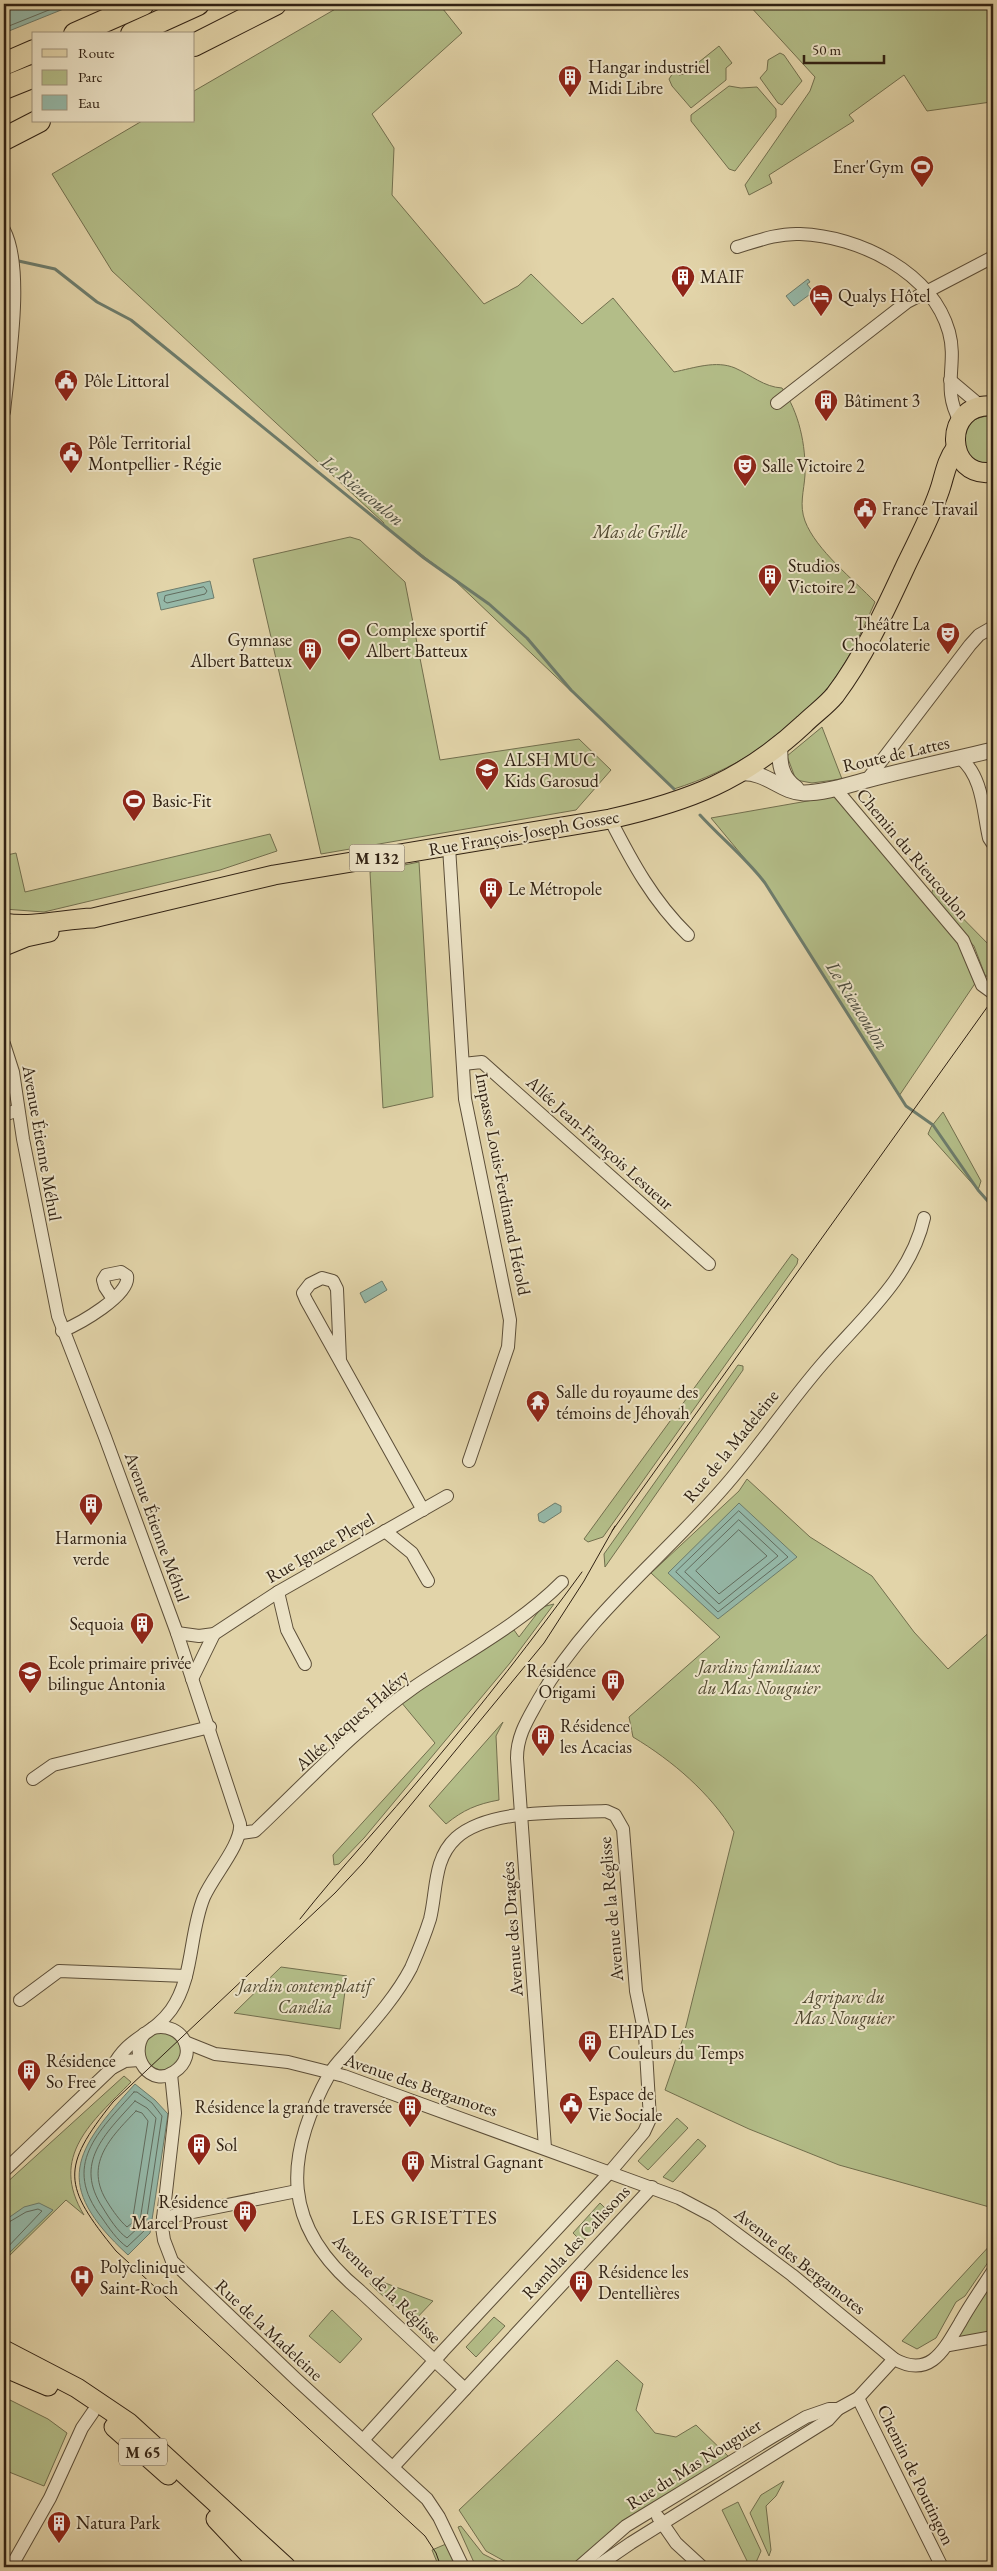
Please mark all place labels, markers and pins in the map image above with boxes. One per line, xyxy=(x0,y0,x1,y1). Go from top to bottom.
place label: Hangar industriel Midi Libre xyxy=(588,55,710,99)
building icon: Hangar industriel Midi Libre xyxy=(557,64,583,98)
sports icon: Ener'Gym xyxy=(909,154,935,188)
place label: Ener'Gym xyxy=(833,155,904,178)
building icon: MAIF xyxy=(670,264,696,298)
place label: MAIF xyxy=(700,265,744,288)
hotel icon: Qualys Hôtel xyxy=(808,283,834,317)
place label: Qualys Hôtel xyxy=(838,284,931,307)
public building icon: Pôle Littoral xyxy=(53,368,79,402)
place label: Pôle Littoral xyxy=(84,369,169,392)
building icon: Bâtiment 3 xyxy=(813,388,839,422)
place label: Bâtiment 3 xyxy=(844,389,920,412)
place label: Pôle Territorial Montpellier - Régie xyxy=(88,431,222,475)
public building icon: Pôle Territorial Montpellier - Régie xyxy=(58,440,84,474)
theatre icon: Salle Victoire 2 xyxy=(732,453,758,487)
place label: Salle Victoire 2 xyxy=(762,454,865,477)
public building icon: France Travail xyxy=(852,496,878,530)
place label: France Travail xyxy=(882,497,978,520)
place label: Studios Victoire 2 xyxy=(788,554,856,598)
building icon: Studios Victoire 2 xyxy=(757,563,783,597)
place label: Théâtre La Chocolaterie xyxy=(842,612,931,656)
place label: Complexe sportif Albert Batteux xyxy=(365,618,488,662)
theatre icon: Théâtre La Chocolaterie xyxy=(935,621,961,655)
sports icon: Complexe sportif Albert Batteux xyxy=(336,627,362,661)
place label: Gymnase Albert Batteux xyxy=(189,628,292,672)
building icon: Gymnase Albert Batteux xyxy=(297,637,323,671)
place label: ALSH MUC Kids Garosud xyxy=(503,748,600,792)
school or university icon: ALSH MUC Kids Garosud xyxy=(474,757,500,791)
sports icon: Basic-Fit xyxy=(121,788,147,822)
place label: Basic-Fit xyxy=(152,789,212,812)
building icon: Le Métropole xyxy=(478,876,504,910)
place label: Le Métropole xyxy=(508,877,602,900)
place label: Salle du royaume des témoins de Jéhovah xyxy=(556,1380,699,1424)
temple icon: Salle du royaume des témoins de Jéhovah xyxy=(525,1389,551,1423)
building icon: Harmonia verde xyxy=(78,1492,104,1526)
place label: Harmonia verde xyxy=(55,1526,128,1570)
building icon: Sequoia xyxy=(129,1611,155,1645)
place label: Sequoia xyxy=(69,1612,125,1635)
place label: Ecole primaire privée bilingue Antonia xyxy=(48,1651,191,1695)
place label: Résidence Origami xyxy=(526,1659,597,1703)
school or university icon: Ecole primaire privée bilingue Antonia xyxy=(17,1660,43,1694)
building icon: Résidence Origami xyxy=(600,1668,626,1702)
place label: Résidence les Acacias xyxy=(560,1714,632,1758)
building icon: Résidence les Acacias xyxy=(530,1723,556,1757)
place label: EHPAD Les Couleurs du Temps xyxy=(608,2020,744,2064)
building icon: EHPAD Les Couleurs du Temps xyxy=(577,2029,603,2063)
place label: Résidence So Free xyxy=(46,2049,116,2093)
building icon: Résidence So Free xyxy=(16,2058,42,2092)
place label: Espace de Vie Sociale xyxy=(588,2082,662,2126)
public building icon: Espace de Vie Sociale xyxy=(558,2091,584,2125)
building icon: Résidence la grande traversée xyxy=(397,2094,423,2128)
place label: Résidence la grande traversée xyxy=(195,2095,392,2118)
building icon: Sol xyxy=(186,2132,212,2166)
place label: Sol xyxy=(216,2133,237,2156)
building icon: Mistral Gagnant xyxy=(400,2149,426,2183)
place label: Mistral Gagnant xyxy=(430,2150,544,2173)
place label: Résidence Marcel Proust xyxy=(131,2190,228,2234)
building icon: Résidence Marcel Proust xyxy=(232,2199,258,2233)
place label: Polyclinique Saint-Roch xyxy=(100,2255,185,2299)
place label: Résidence les Dentellières xyxy=(598,2260,689,2304)
hospital icon: Polyclinique Saint-Roch xyxy=(69,2264,95,2298)
building icon: Résidence les Dentellières xyxy=(568,2269,594,2303)
building icon: Natura Park xyxy=(46,2510,72,2544)
place label: Natura Park xyxy=(76,2511,161,2534)

